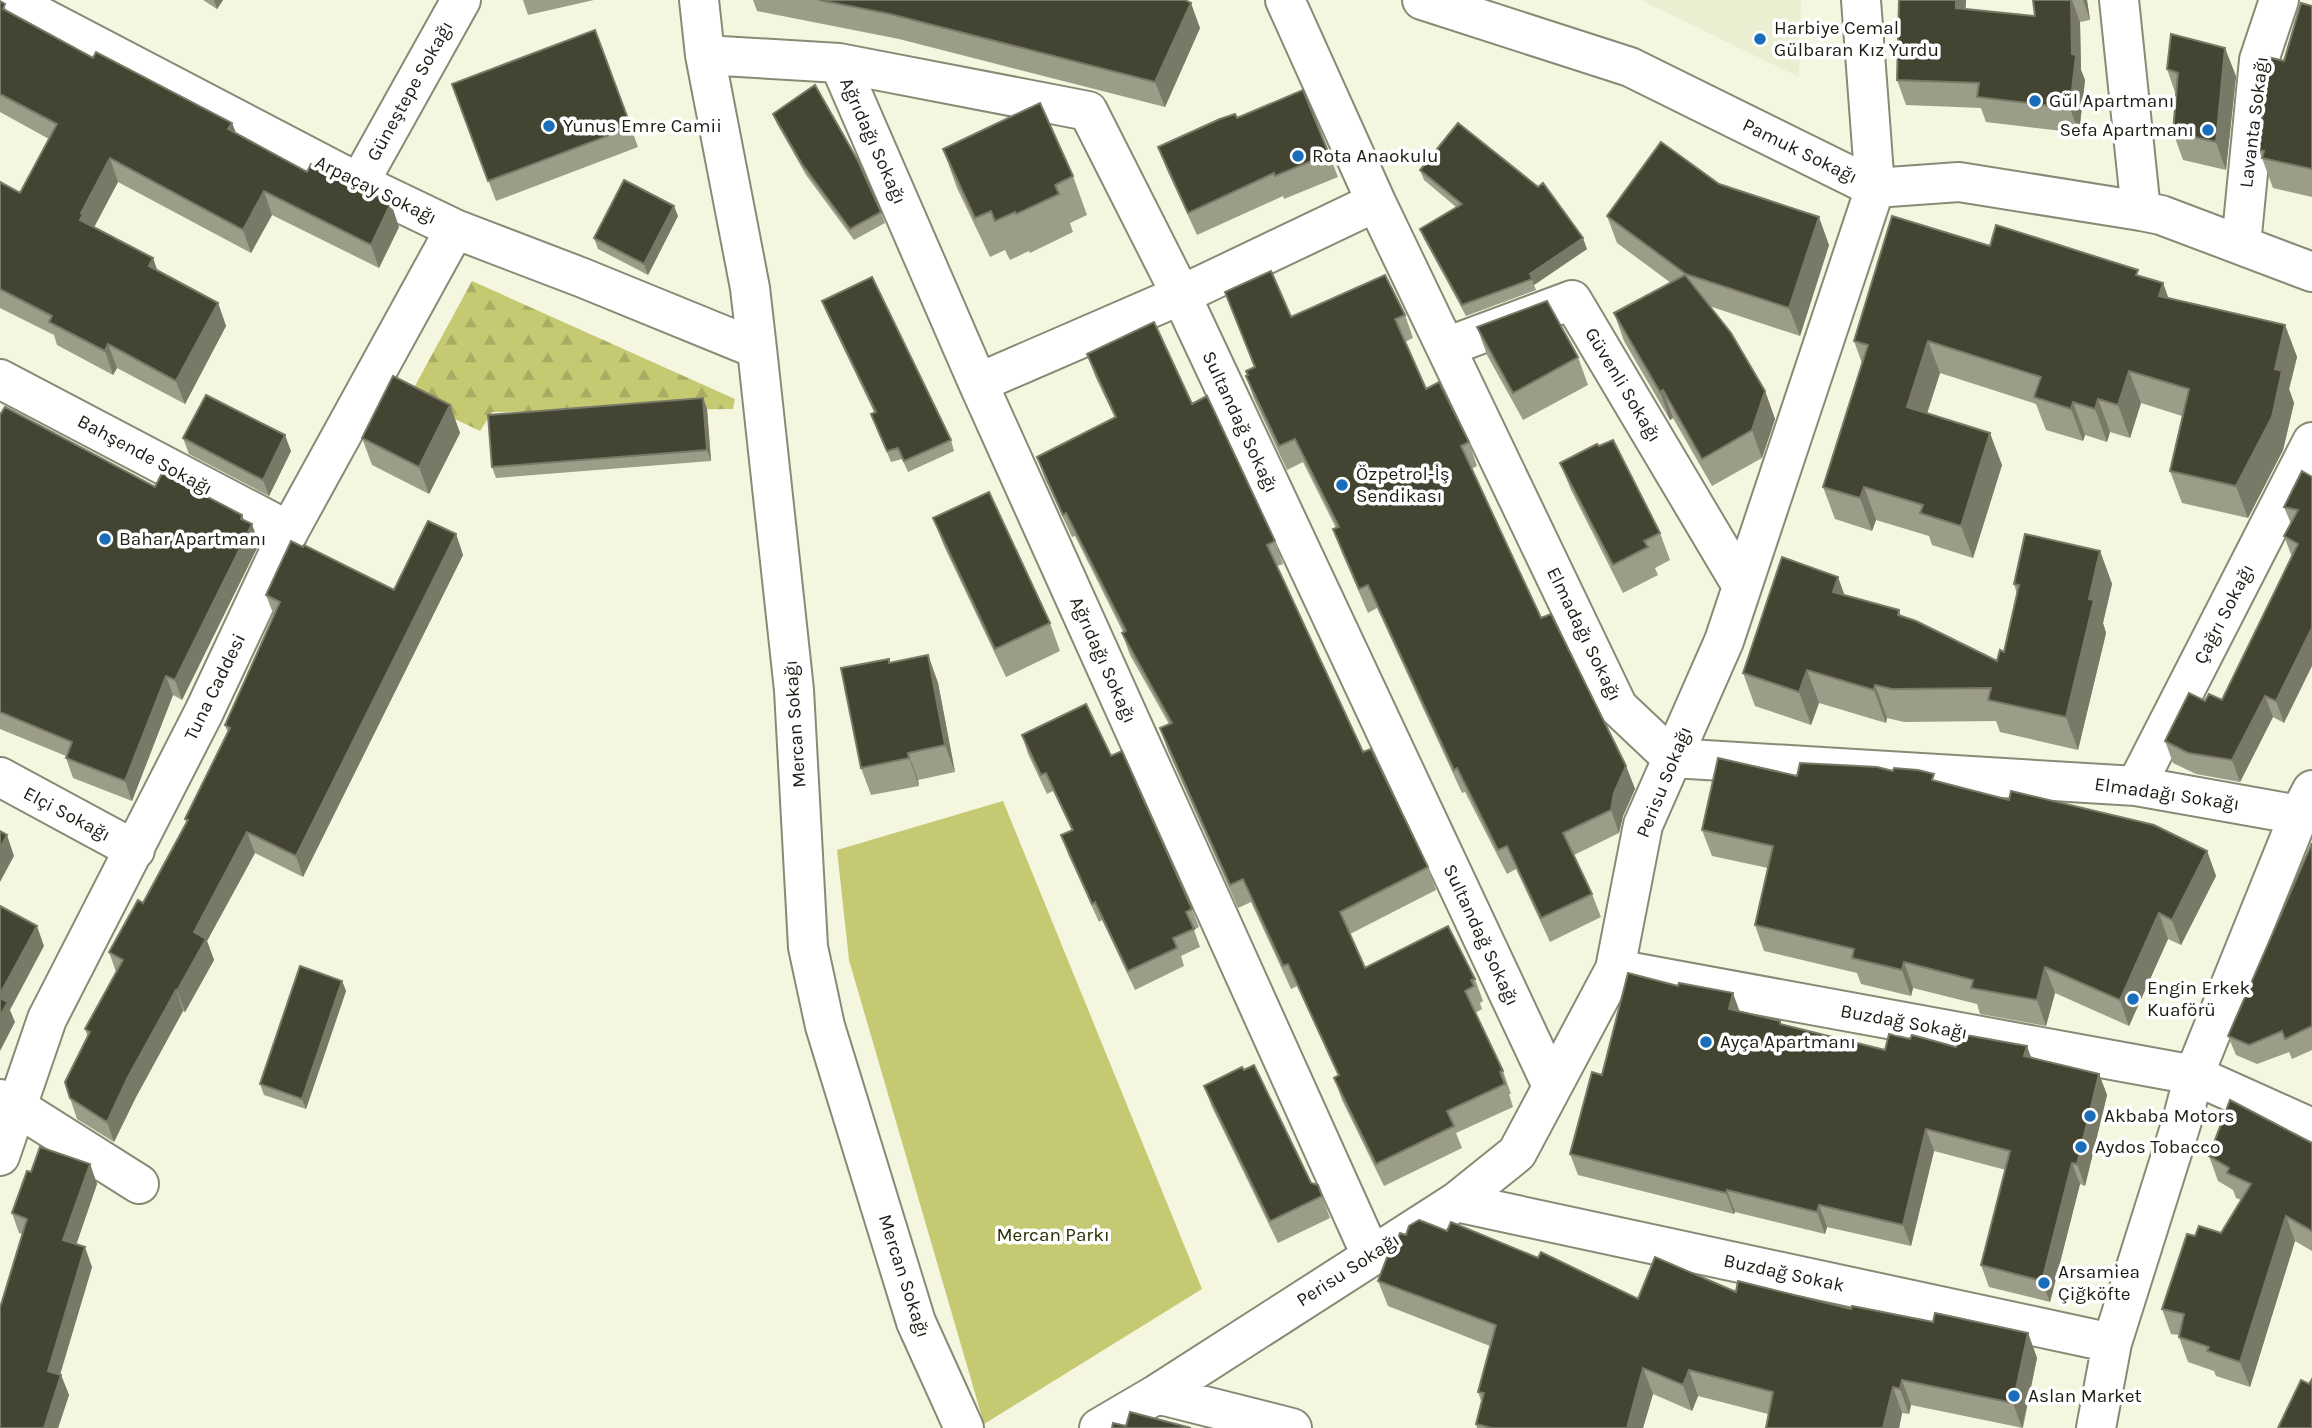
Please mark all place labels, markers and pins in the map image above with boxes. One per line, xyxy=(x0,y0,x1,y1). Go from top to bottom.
place label: Harbiye Cemal Gülbaran Kız Yurdu xyxy=(1774,17,1939,61)
marker: Harbiye Cemal Gülbaran Kız Yurdu xyxy=(1752,31,1768,47)
place label: Gül Apartmanı xyxy=(2049,90,2174,112)
marker: Gül Apartmanı xyxy=(2027,93,2043,109)
place label: Yunus Emre Camii xyxy=(563,115,722,137)
marker: Yunus Emre Camii xyxy=(541,118,557,134)
place label: Sefa Apartmanı xyxy=(2059,119,2194,141)
marker: Sefa Apartmanı xyxy=(2200,122,2216,138)
place label: Rota Anaokulu xyxy=(1312,145,1438,167)
marker: Rota Anaokulu xyxy=(1290,148,1306,164)
place label: Özpetrol-İş Sendikası xyxy=(1356,463,1450,507)
marker: Özpetrol-İş Sendikası xyxy=(1334,477,1350,493)
place label: Bahar Apartmanı xyxy=(119,528,266,550)
marker: Bahar Apartmanı xyxy=(97,531,113,547)
place label: Engin Erkek Kuaförü xyxy=(2147,977,2251,1021)
marker: Engin Erkek Kuaförü xyxy=(2125,991,2141,1007)
place label: Ayça Apartmanı xyxy=(1720,1031,1856,1053)
marker: Ayça Apartmanı xyxy=(1698,1034,1714,1050)
place label: Akbaba Motors xyxy=(2104,1105,2234,1127)
marker: Akbaba Motors xyxy=(2082,1108,2098,1124)
place label: Aydos Tobacco xyxy=(2095,1136,2220,1158)
marker: Aydos Tobacco xyxy=(2073,1139,2089,1155)
place label: Arsamiea Çiğköfte xyxy=(2058,1261,2140,1305)
marker: Arsamiea Çiğköfte xyxy=(2036,1275,2052,1291)
place label: Aslan Market xyxy=(2028,1385,2142,1407)
marker: Aslan Market xyxy=(2006,1388,2022,1404)

